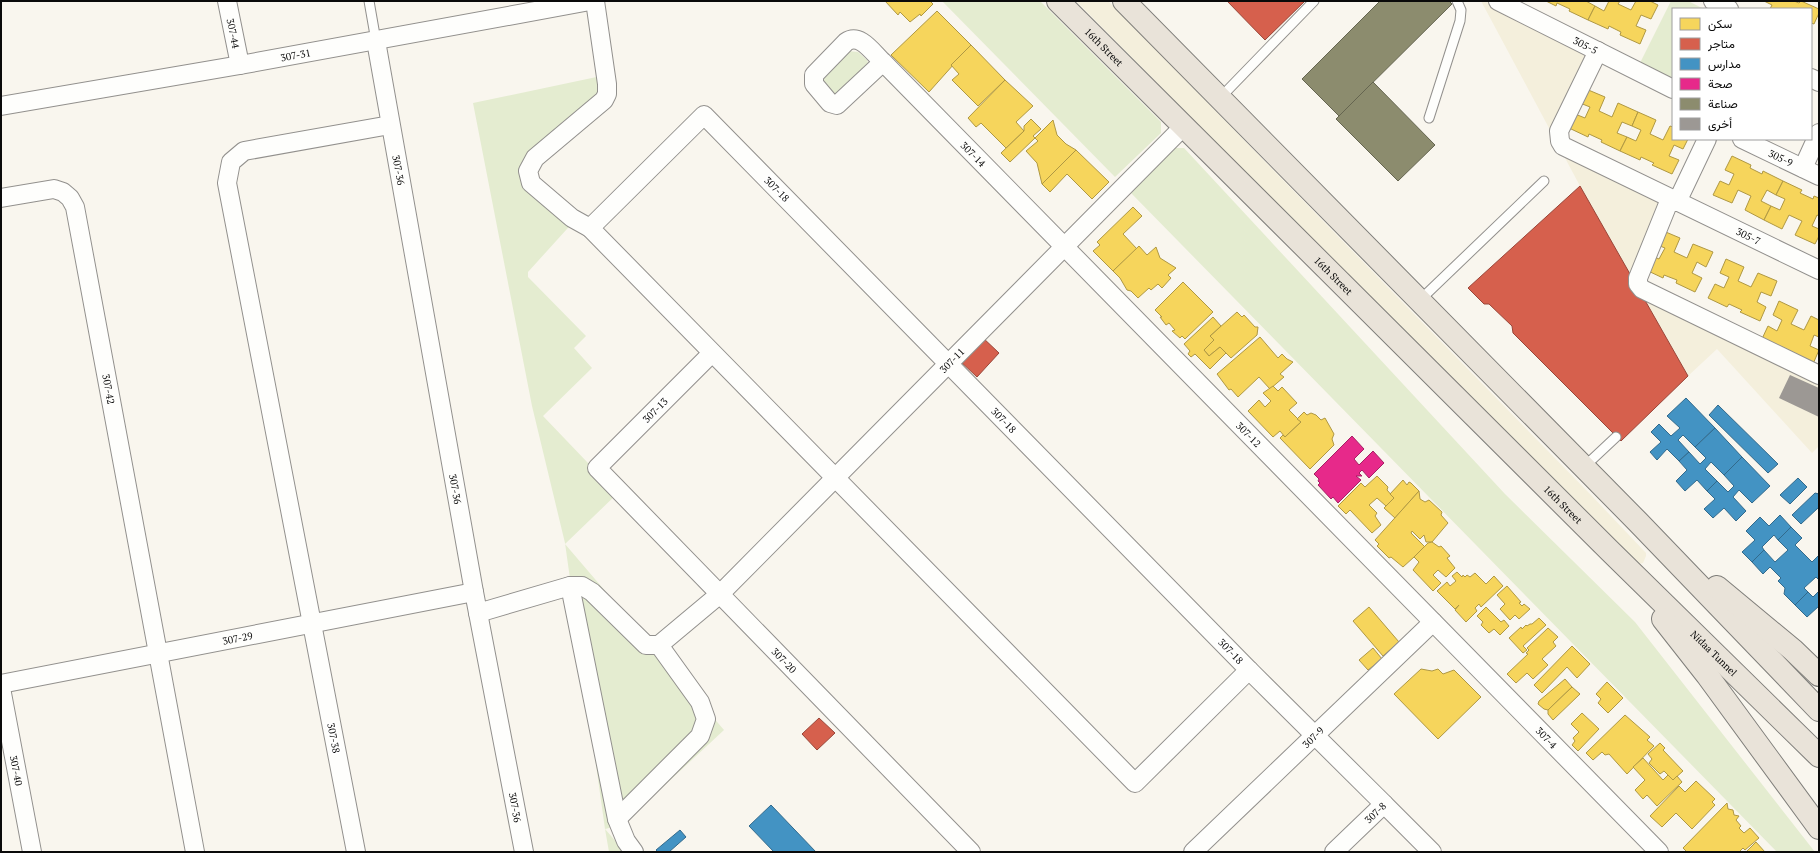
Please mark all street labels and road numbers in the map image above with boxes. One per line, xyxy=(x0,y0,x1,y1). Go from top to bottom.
street label: 307-44 xyxy=(224,17,243,50)
street label: 16th Street xyxy=(1082,25,1126,69)
street label: 305-5 xyxy=(1571,34,1600,57)
street label: 307-31 xyxy=(280,46,312,64)
street label: 307-14 xyxy=(958,139,989,170)
street label: 305-9 xyxy=(1766,147,1795,169)
street label: 307-36 xyxy=(389,154,408,187)
street label: 307-18 xyxy=(761,174,792,205)
street label: 305-7 xyxy=(1734,225,1763,248)
street label: 16th Street xyxy=(1311,254,1356,298)
street label: 307-11 xyxy=(937,345,968,376)
street label: 307-42 xyxy=(99,373,118,405)
street label: 307-13 xyxy=(640,395,671,426)
street label: 307-18 xyxy=(988,405,1019,436)
street label: 307-12 xyxy=(1233,419,1264,450)
street label: 307-36 xyxy=(446,473,464,506)
street label: 16th Street xyxy=(1541,483,1585,527)
street label: Nidaa Tunnel xyxy=(1688,628,1740,679)
street label: 307-29 xyxy=(221,629,254,648)
street label: 307-18 xyxy=(1215,636,1246,667)
street label: 307-20 xyxy=(769,645,799,676)
street label: 307-38 xyxy=(324,722,343,754)
street label: 307-9 xyxy=(1300,724,1327,751)
street label: 307-4 xyxy=(1533,724,1560,752)
street label: 307-40 xyxy=(7,754,25,787)
street label: 307-36 xyxy=(506,791,524,824)
street label: 307-8 xyxy=(1362,800,1389,826)

